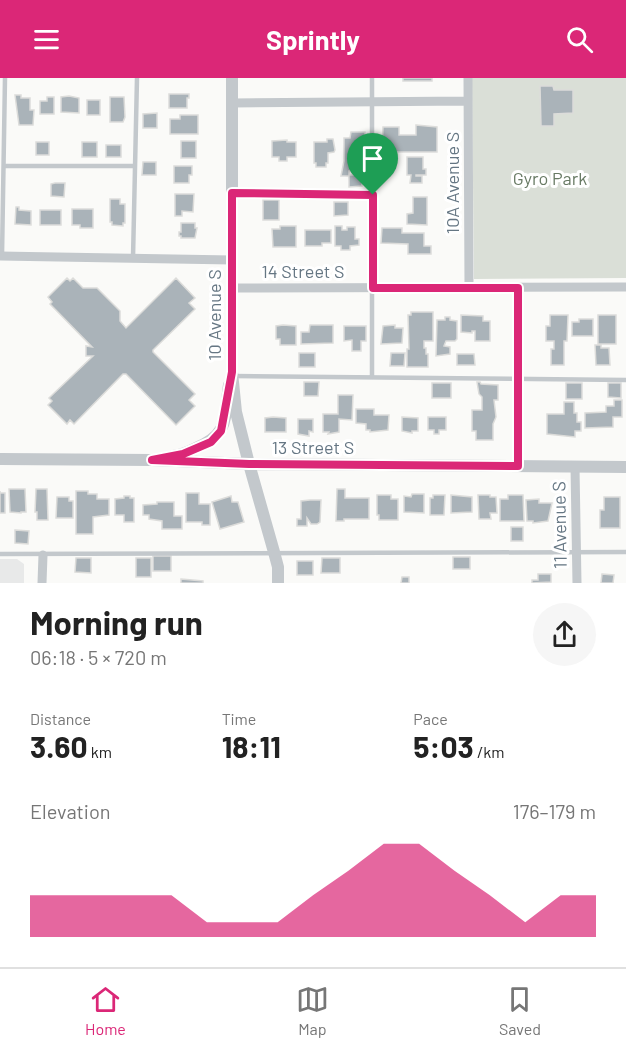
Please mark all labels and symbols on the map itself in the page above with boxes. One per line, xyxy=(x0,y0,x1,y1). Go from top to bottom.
street label: 10A Avenue S xyxy=(441,132,463,234)
pin xyxy=(347,133,398,195)
park label: Gyro Park xyxy=(513,167,587,189)
street label: 14 Street S xyxy=(261,260,345,282)
street label: 10 Avenue S xyxy=(203,269,225,361)
street label: 13 Street S xyxy=(272,436,354,458)
street label: 11 Avenue S xyxy=(547,481,571,569)

